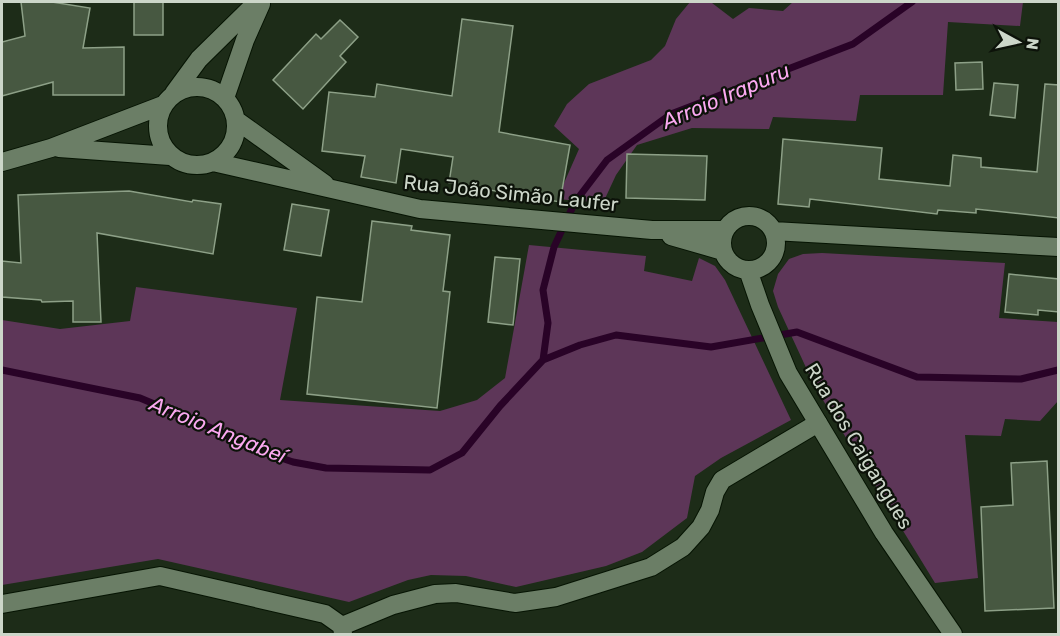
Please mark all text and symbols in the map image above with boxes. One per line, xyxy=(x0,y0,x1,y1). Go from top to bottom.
north arrow xyxy=(988,12,1048,72)
text: N xyxy=(1022,37,1043,51)
water label: Arroio Irapuru xyxy=(657,57,794,134)
street label: Rua João Simão Laufer xyxy=(402,170,620,216)
street label: Rua dos Caigangues xyxy=(800,359,918,533)
water label: Arroio Angabeí xyxy=(145,390,293,469)

